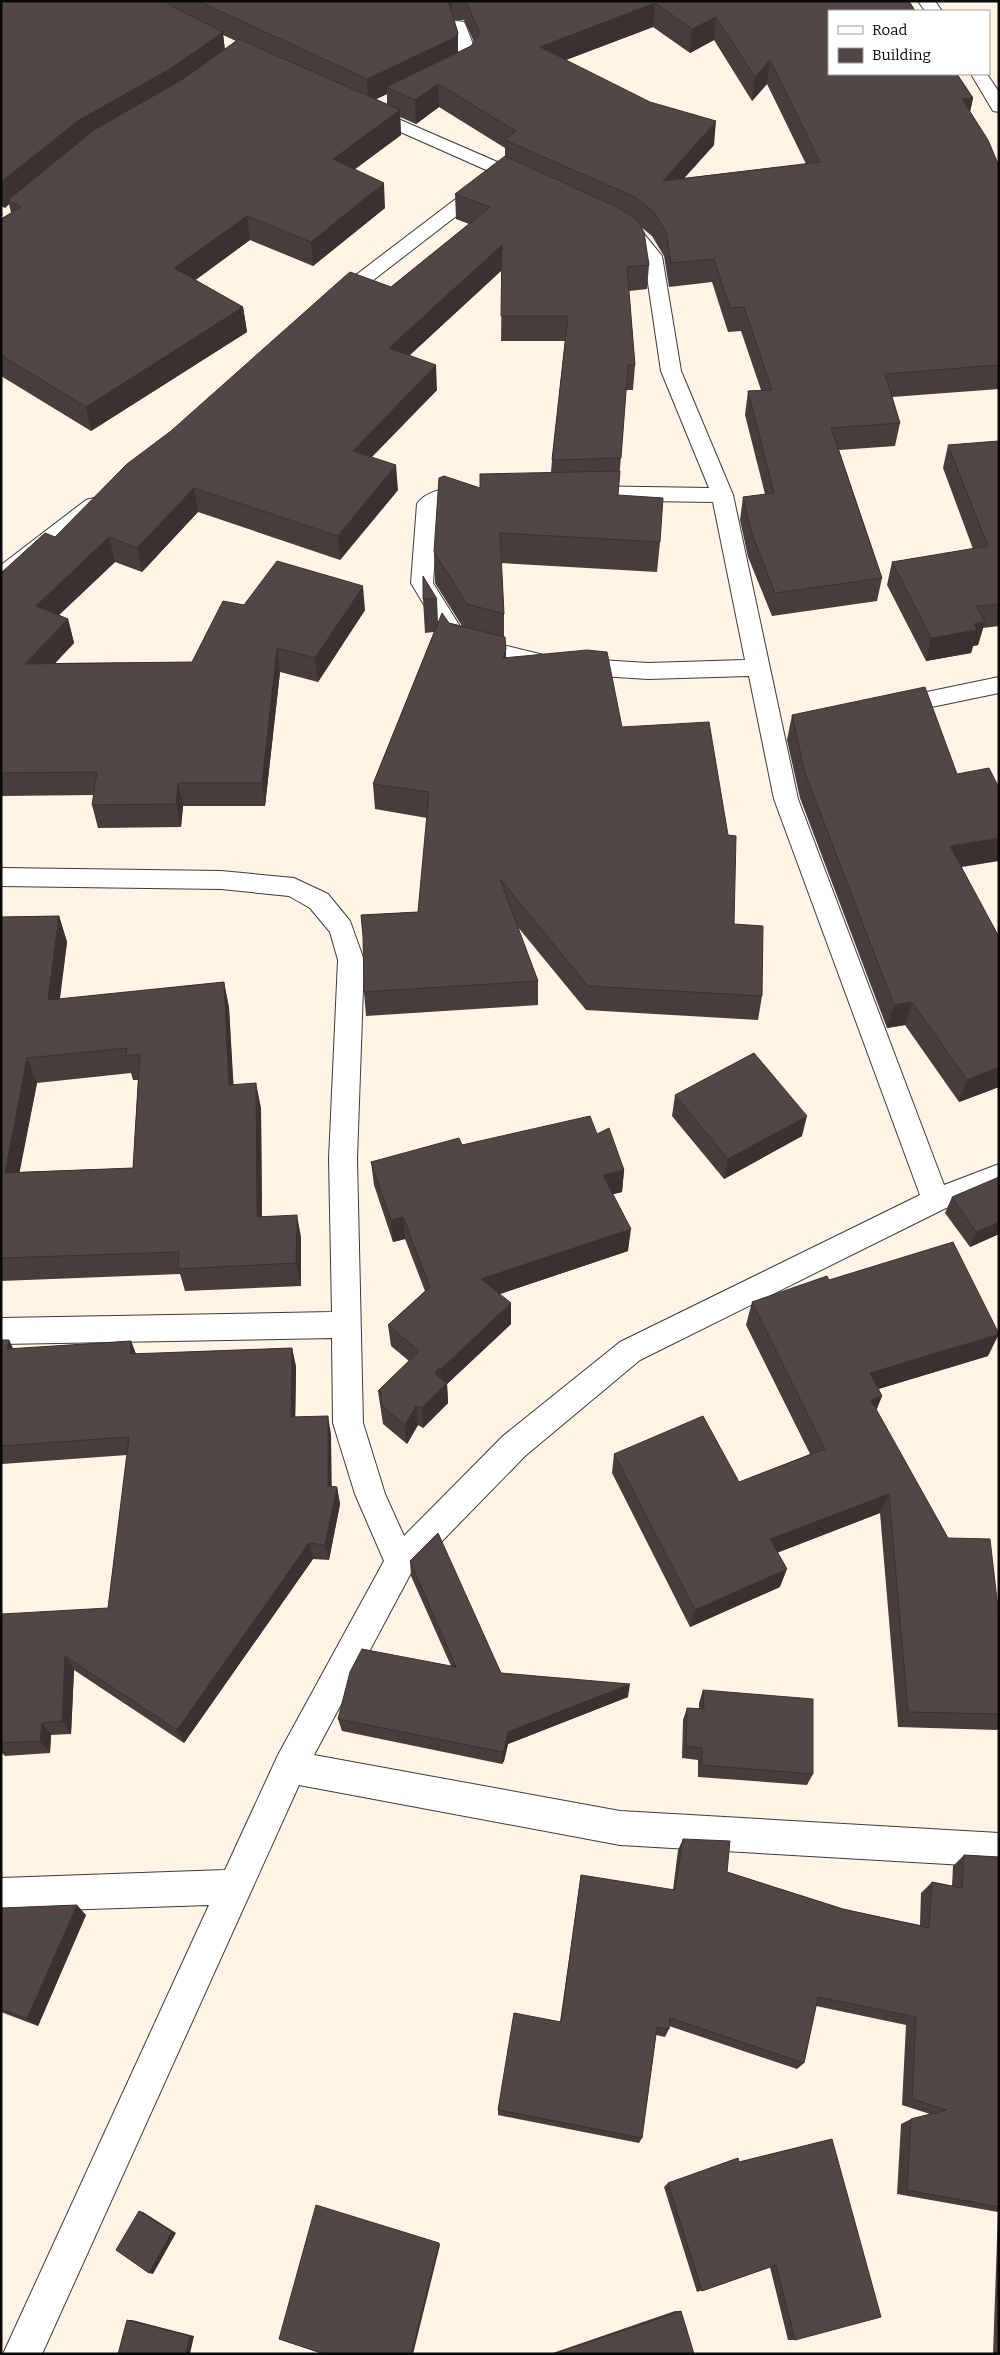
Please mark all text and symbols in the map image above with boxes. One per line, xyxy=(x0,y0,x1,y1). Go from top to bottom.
legend xyxy=(828,10,990,75)
text: Road xyxy=(872,21,907,39)
text: Building xyxy=(872,46,931,64)

